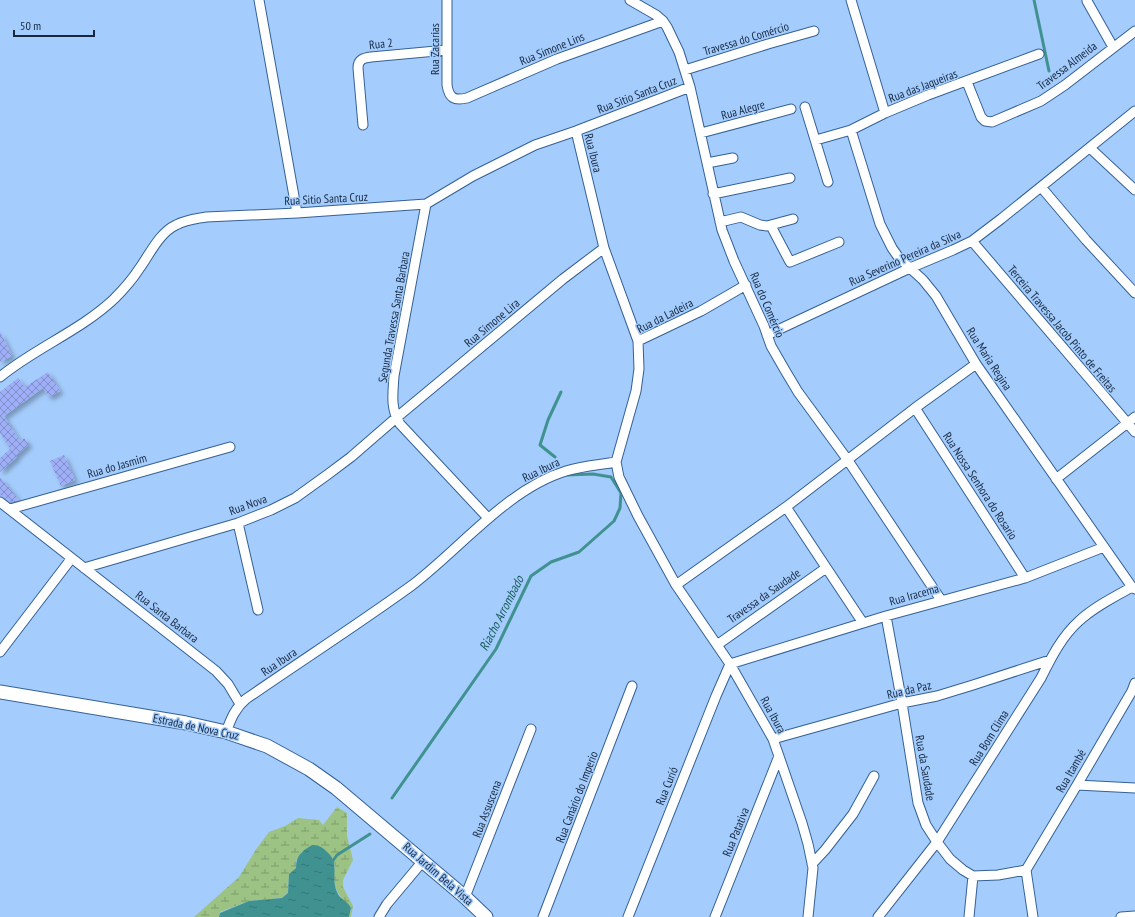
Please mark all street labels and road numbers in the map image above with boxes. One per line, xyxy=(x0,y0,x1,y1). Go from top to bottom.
street label: Travessa do Comércio xyxy=(701,18,791,59)
street label: Rua Zacarias xyxy=(427,23,442,75)
street label: Rua Simone Lins xyxy=(517,29,586,68)
street label: Rua 2 xyxy=(368,35,394,52)
street label: Travessa Almeida xyxy=(1034,38,1100,93)
street label: Rua das Jaqueiras xyxy=(886,66,959,106)
street label: Rua Sitio Santa Cruz xyxy=(595,73,679,117)
street label: Rua Alegre xyxy=(719,96,766,123)
street label: Rua Ibura xyxy=(581,132,606,174)
street label: Rua Sitio Santa Cruz xyxy=(284,189,368,208)
street label: Rua Severino Pereira da Silva xyxy=(847,226,963,289)
street label: Segunda Travessa Santa Barbara xyxy=(375,250,412,384)
street label: Terceira Travessa Jacob Pinto de Freitas xyxy=(1005,262,1120,395)
street label: Rua do Comércio xyxy=(747,270,788,340)
street label: Rua Simone Lira xyxy=(461,295,522,350)
street label: Rua da Ladeira xyxy=(634,295,696,336)
street label: Rua Maria Regina xyxy=(964,324,1015,393)
street label: Rua Nossa Senhora do Rosario xyxy=(940,429,1021,542)
street label: Rua do Jasmim xyxy=(85,450,149,481)
street label: Rua Ibura xyxy=(520,454,562,485)
street label: Rua Nova xyxy=(227,491,269,518)
street label: Travessa da Saudade xyxy=(724,565,803,626)
street label: Rua Iracema xyxy=(887,580,941,609)
street label: Rua Santa Barbara xyxy=(133,587,202,646)
street label: Rua Ibura xyxy=(258,644,299,679)
street label: Rua da Paz xyxy=(885,677,933,702)
street label: Rua Ibura xyxy=(757,694,790,736)
street label: Rua Bom Clima xyxy=(966,707,1012,768)
street label: Estrada de Nova Cruz xyxy=(152,710,240,743)
street label: Rua da Saudade xyxy=(912,734,939,802)
street label: Rua Itambé xyxy=(1052,747,1089,795)
street label: Rua Canário do Imperio xyxy=(552,749,601,845)
street label: Rua Curió xyxy=(652,764,681,807)
street label: Rua Assuscena xyxy=(469,778,504,840)
street label: Rua Patativa xyxy=(719,805,752,859)
street label: Rua Jardim Bela Vista xyxy=(400,839,477,908)

